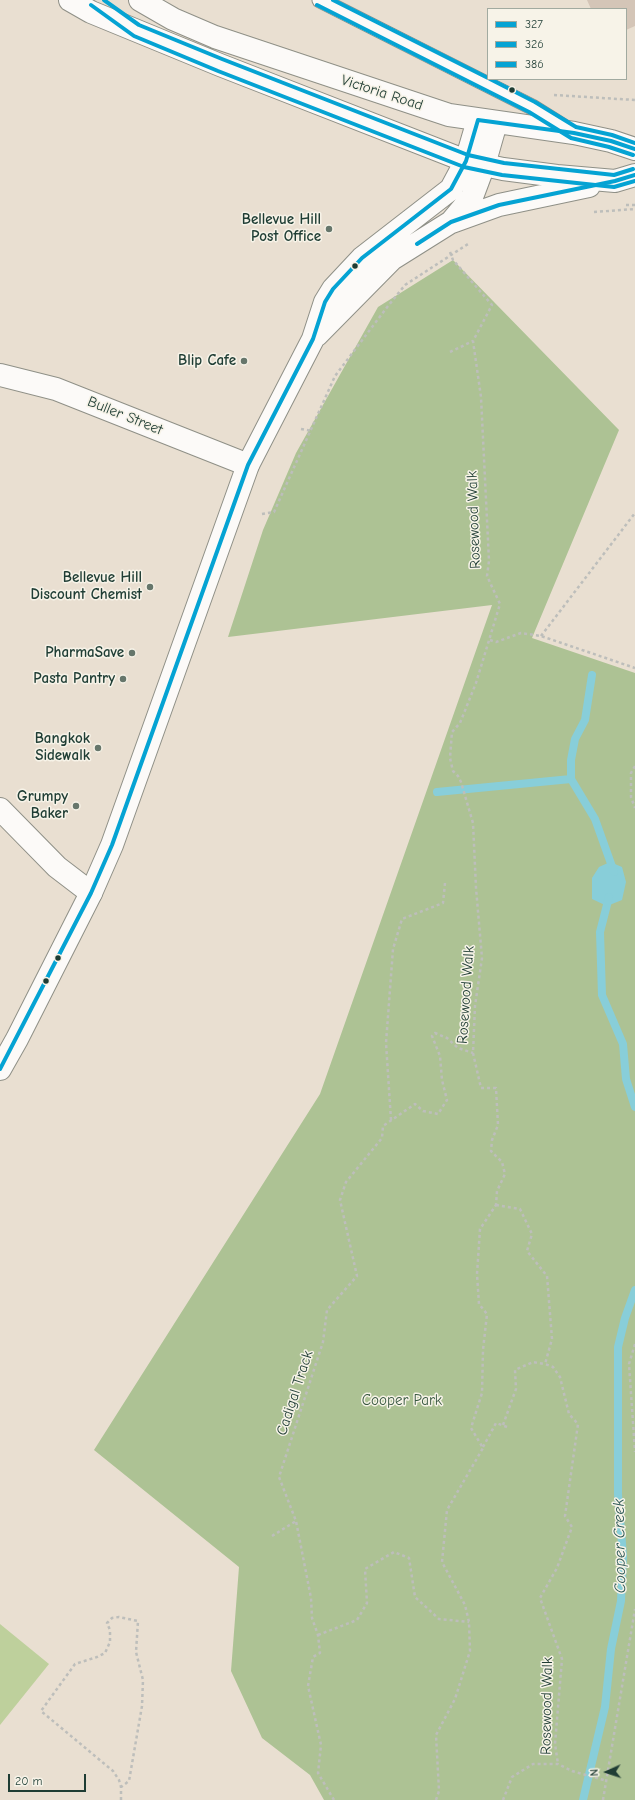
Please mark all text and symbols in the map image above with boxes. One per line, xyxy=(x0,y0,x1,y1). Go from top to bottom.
legend xyxy=(487,8,627,80)
text: 327 xyxy=(525,17,543,31)
text: 326 xyxy=(525,37,544,51)
text: 386 xyxy=(525,57,544,71)
street label: Victoria Road xyxy=(339,71,425,115)
unlabelled marker xyxy=(507,85,517,95)
place label: Bellevue Hill Post Office xyxy=(242,211,321,246)
marker: Bellevue Hill Post Office xyxy=(324,224,334,234)
unlabelled marker xyxy=(350,261,360,271)
place label: Blip Cafe xyxy=(178,352,236,370)
marker: Blip Cafe xyxy=(239,356,249,366)
street label: Buller Street xyxy=(85,393,165,439)
street label: Rosewood Walk xyxy=(463,471,485,569)
place label: Bellevue Hill Discount Chemist xyxy=(30,569,142,604)
marker: Bellevue Hill Discount Chemist xyxy=(145,582,155,592)
place label: PharmaSave xyxy=(45,644,124,662)
marker: PharmaSave xyxy=(127,648,137,658)
place label: Pasta Pantry xyxy=(33,670,115,688)
marker: Pasta Pantry xyxy=(118,674,128,684)
place label: Bangkok Sidewalk xyxy=(35,730,90,765)
marker: Bangkok Sidewalk xyxy=(93,743,103,753)
place label: Grumpy Baker xyxy=(17,788,68,823)
marker: Grumpy Baker xyxy=(71,801,81,811)
street label: Rosewood Walk xyxy=(454,945,478,1045)
unlabelled marker xyxy=(53,953,63,963)
unlabelled marker xyxy=(41,976,51,986)
street label: Cadigal Track xyxy=(273,1348,317,1438)
park label: Cooper Park xyxy=(362,1392,442,1410)
water label: Cooper Creek xyxy=(610,1499,630,1593)
street label: Rosewood Walk xyxy=(537,1657,557,1755)
north arrow xyxy=(587,1752,627,1792)
scale bar xyxy=(10,1766,88,1792)
text: N xyxy=(588,1769,601,1777)
text: 20 m xyxy=(15,1774,43,1788)

